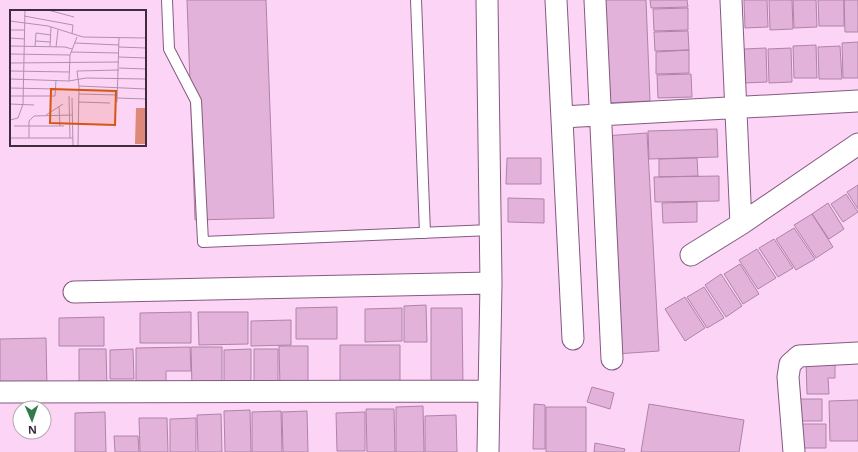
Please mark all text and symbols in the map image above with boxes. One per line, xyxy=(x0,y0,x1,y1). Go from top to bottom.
inset map xyxy=(10,10,146,146)
north arrow xyxy=(12,400,52,440)
text: N xyxy=(28,423,37,438)

